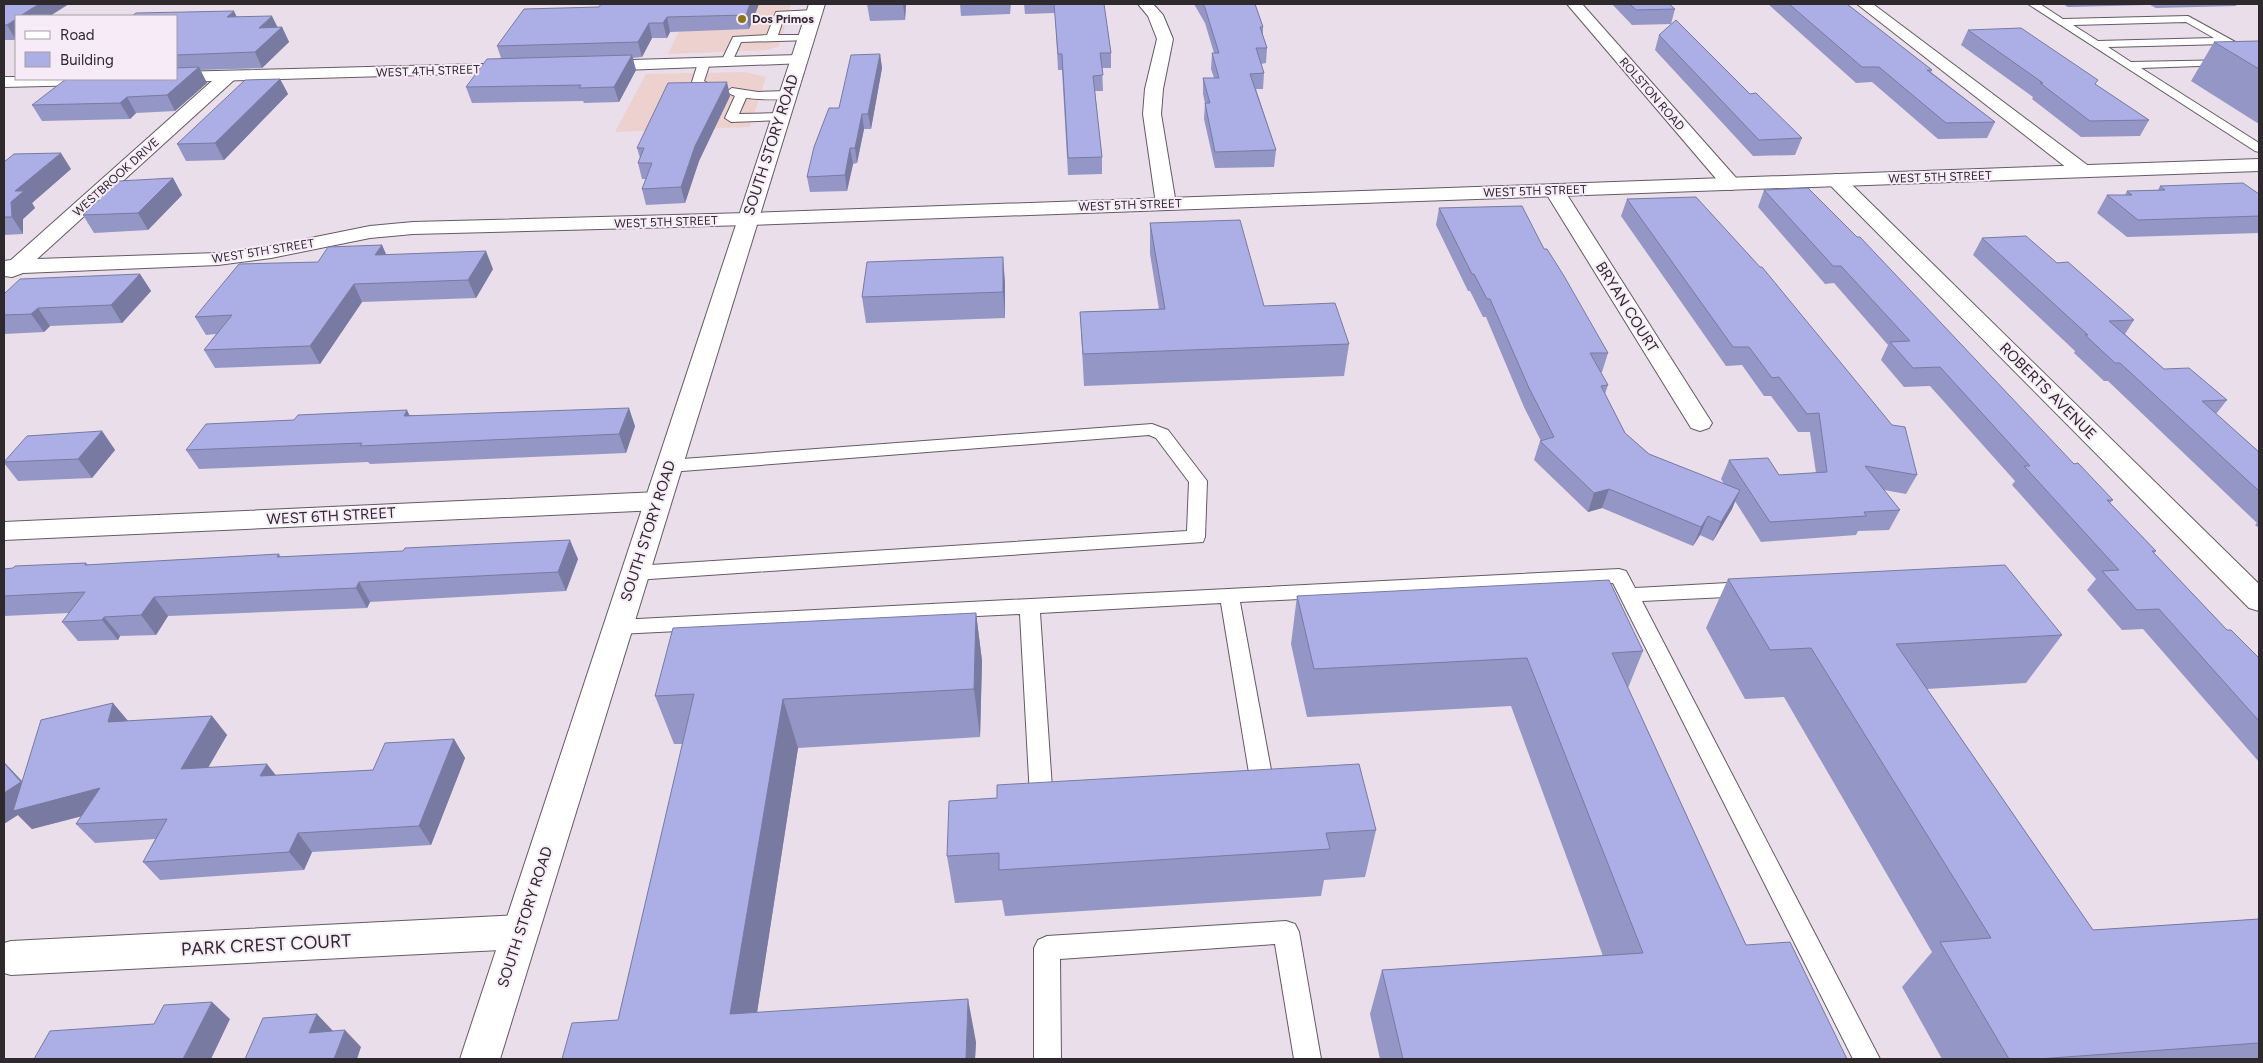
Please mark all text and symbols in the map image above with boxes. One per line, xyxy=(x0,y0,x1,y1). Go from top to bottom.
place label: Dos Primos xyxy=(752,12,814,26)
marker: Dos Primos xyxy=(736,13,748,25)
legend xyxy=(15,15,178,80)
text: Road xyxy=(60,26,95,44)
text: Building xyxy=(60,51,114,69)
street label: ROLSTON ROAD xyxy=(1617,55,1687,133)
street label: WEST 4TH STREET xyxy=(376,62,481,80)
street label: SOUTH STORY ROAD xyxy=(740,72,802,218)
street label: WESTBROOK DRIVE xyxy=(70,135,162,219)
street label: WEST 5TH STREET xyxy=(1888,168,1992,186)
street label: WEST 5TH STREET xyxy=(1483,182,1587,200)
street label: WEST 5TH STREET xyxy=(1078,196,1182,214)
street label: WEST 5TH STREET xyxy=(614,213,718,231)
street label: WEST 5TH STREET xyxy=(211,236,316,266)
street label: BRYAN COURT xyxy=(1592,258,1663,356)
street label: ROBERTS AVENUE xyxy=(1996,339,2100,443)
street label: SOUTH STORY ROAD xyxy=(617,458,679,604)
street label: WEST 6TH STREET xyxy=(266,504,397,528)
street label: SOUTH STORY ROAD xyxy=(494,844,556,990)
street label: PARK CREST COURT xyxy=(180,930,352,960)

